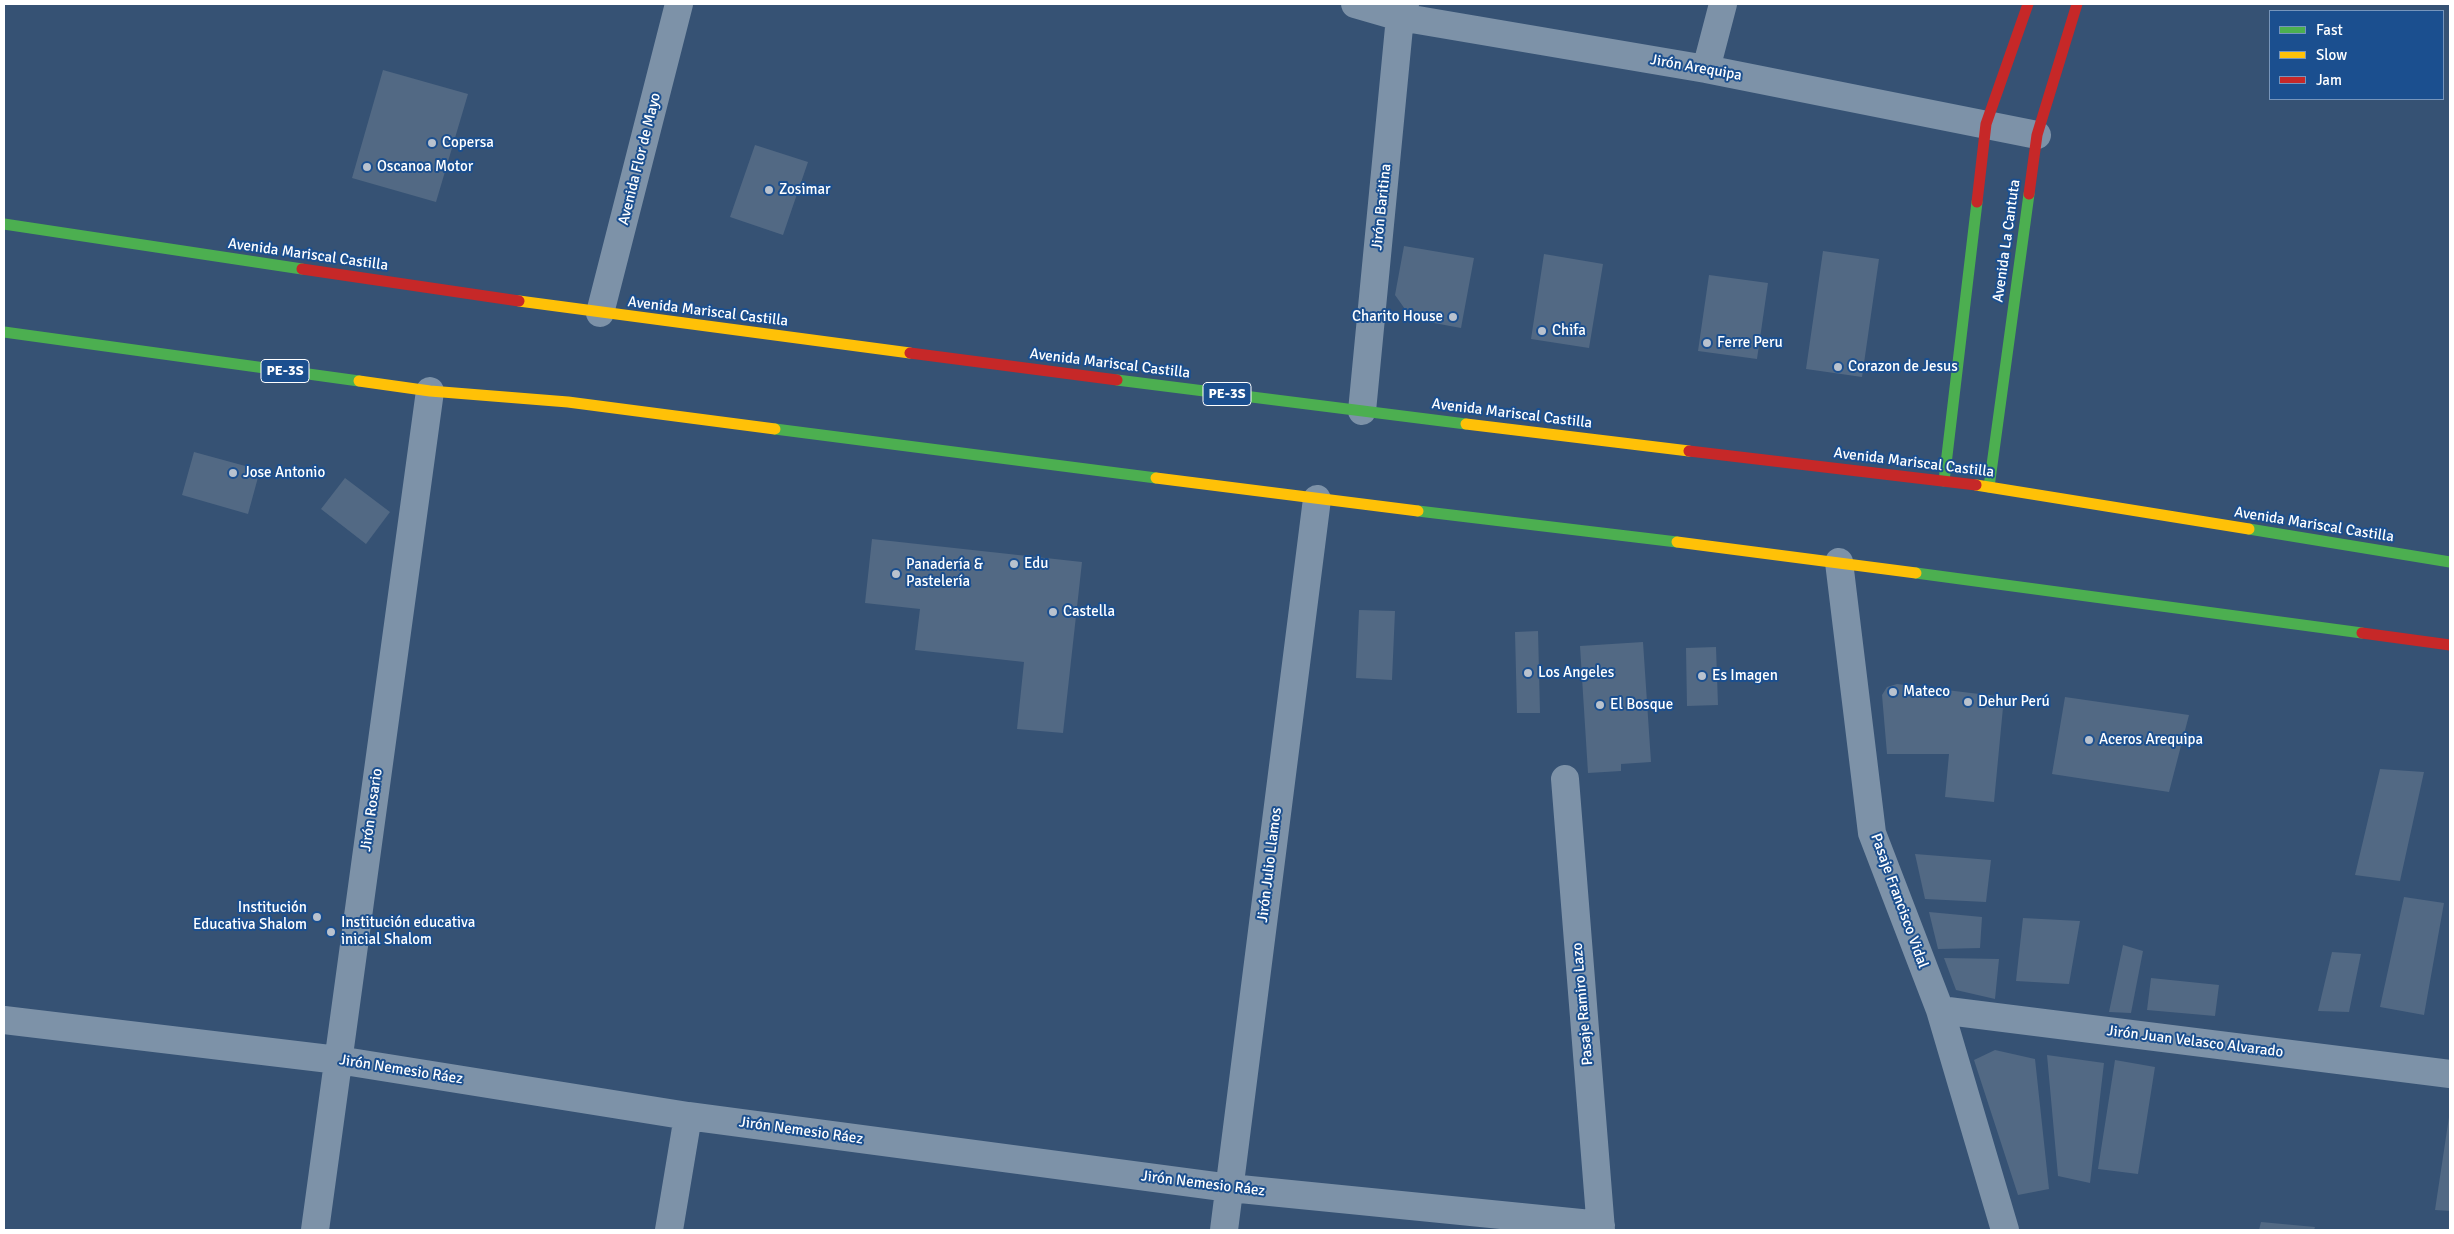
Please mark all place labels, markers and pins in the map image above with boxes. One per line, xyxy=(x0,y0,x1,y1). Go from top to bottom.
place label: Copersa xyxy=(442,134,494,152)
marker: Copersa xyxy=(426,137,438,149)
place label: Oscanoa Motor xyxy=(377,158,473,176)
marker: Oscanoa Motor xyxy=(361,161,373,173)
place label: Zosimar xyxy=(779,181,831,199)
marker: Zosimar xyxy=(763,184,775,196)
place label: Charito House xyxy=(1352,308,1443,326)
marker: Charito House xyxy=(1447,311,1459,323)
place label: Chifa xyxy=(1552,322,1586,340)
marker: Chifa xyxy=(1536,325,1548,337)
place label: Ferre Peru xyxy=(1717,334,1783,352)
marker: Ferre Peru xyxy=(1701,337,1713,349)
place label: Corazon de Jesus xyxy=(1848,358,1958,376)
marker: Corazon de Jesus xyxy=(1832,361,1844,373)
place label: Jose Antonio xyxy=(243,464,325,482)
marker: Jose Antonio xyxy=(227,467,239,479)
place label: Edu xyxy=(1024,555,1048,573)
place label: Panadería & Pastelería xyxy=(906,556,983,591)
marker: Edu xyxy=(1008,558,1020,570)
marker: Panadería & Pastelería xyxy=(890,568,902,580)
place label: Castella xyxy=(1063,603,1115,621)
marker: Castella xyxy=(1047,606,1059,618)
place label: Los Angeles xyxy=(1538,664,1614,682)
marker: Los Angeles xyxy=(1522,667,1534,679)
place label: Es Imagen xyxy=(1712,667,1778,685)
marker: Es Imagen xyxy=(1696,670,1708,682)
place label: Mateco xyxy=(1903,683,1950,701)
marker: Mateco xyxy=(1887,686,1899,698)
place label: Dehur Perú xyxy=(1978,693,2050,711)
place label: El Bosque xyxy=(1610,696,1673,714)
marker: Dehur Perú xyxy=(1962,696,1974,708)
marker: El Bosque xyxy=(1594,699,1606,711)
place label: Aceros Arequipa xyxy=(2099,731,2203,749)
marker: Aceros Arequipa xyxy=(2083,734,2095,746)
place label: Institución Educativa Shalom xyxy=(193,899,307,934)
marker: Institución Educativa Shalom xyxy=(311,911,323,923)
place label: Institución educativa inicial Shalom xyxy=(341,914,475,949)
marker: Institución educativa inicial Shalom xyxy=(325,926,337,938)

